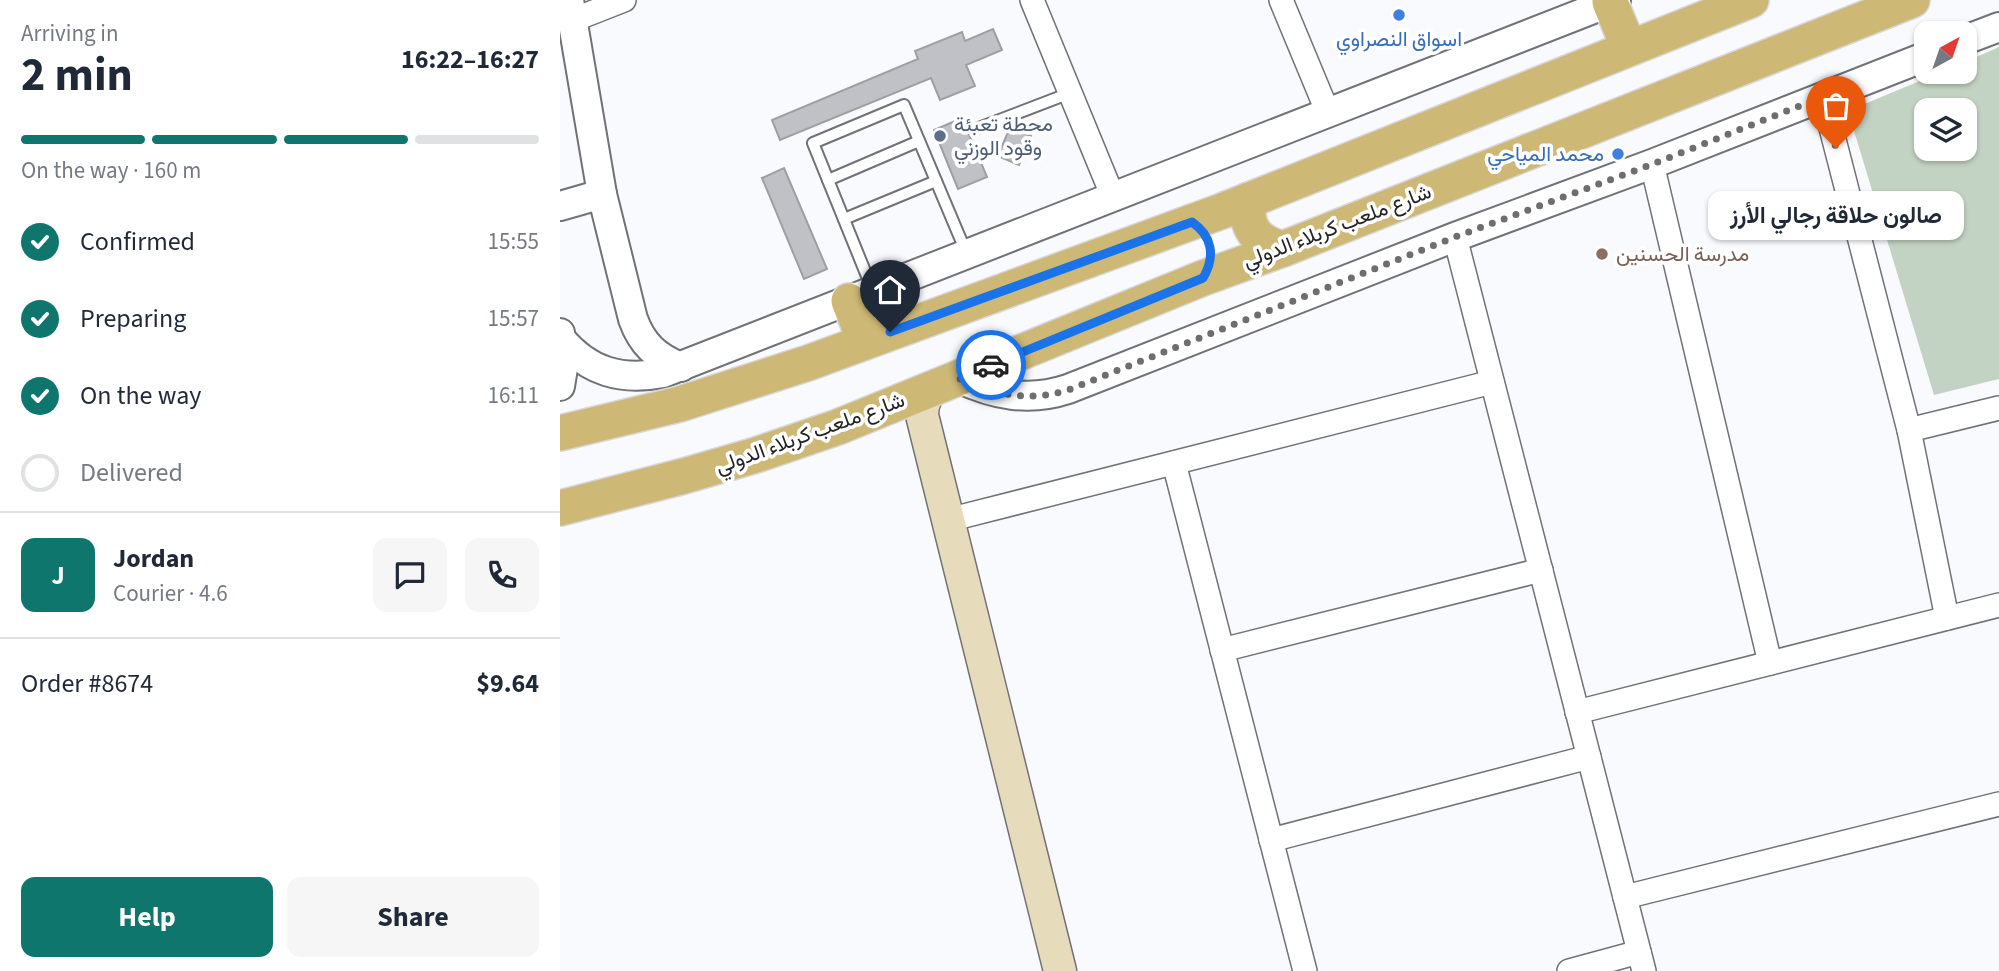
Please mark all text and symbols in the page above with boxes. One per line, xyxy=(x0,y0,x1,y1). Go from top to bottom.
marker: اسواق النصراوي xyxy=(1391,7,1407,23)
text: Arriving in xyxy=(21,17,119,50)
north arrow xyxy=(1914,21,1978,84)
map controls xyxy=(1914,21,1977,161)
place label: اسواق النصراوي xyxy=(1336,24,1462,56)
text: 16:22–16:27 xyxy=(401,41,539,78)
text: 2 min xyxy=(21,43,133,108)
pin xyxy=(1806,76,1866,148)
icon: bag xyxy=(1817,87,1855,125)
button: layers xyxy=(1914,98,1977,161)
place label: محطة تعبئة وقود الوزني xyxy=(954,109,1053,165)
marker: محطة تعبئة وقود الوزني xyxy=(932,128,948,144)
place label: محمد المياحي xyxy=(1487,139,1604,171)
marker: محمد المياحي xyxy=(1610,146,1626,162)
text: On the way · 160 m xyxy=(21,154,201,187)
street label: شارع ملعب كربلاء الدولي xyxy=(1238,176,1436,278)
callout: صالون حلاقة رجالي الأرز xyxy=(1708,190,1964,239)
text: صالون حلاقة رجالي الأرز xyxy=(1730,199,1942,232)
icon: check xyxy=(21,223,59,261)
text: Confirmed xyxy=(80,223,195,260)
text: 15:55 xyxy=(488,225,539,258)
place label: مدرسة الحسنين xyxy=(1616,239,1749,269)
marker: مدرسة الحسنين xyxy=(1594,246,1610,262)
pin xyxy=(860,260,920,332)
icon: home xyxy=(871,271,909,309)
icon: check xyxy=(21,300,59,338)
text: Preparing xyxy=(80,300,186,337)
text: 15:57 xyxy=(488,302,539,335)
courier xyxy=(956,330,1026,400)
icon: car xyxy=(972,346,1010,384)
icon: check xyxy=(21,377,59,415)
text: On the way xyxy=(80,377,201,414)
text: 16:11 xyxy=(488,379,539,412)
street label: شارع ملعب كربلاء الدولي xyxy=(711,385,910,483)
text: Delivered xyxy=(80,454,183,491)
button: chat xyxy=(373,538,447,612)
button: phone xyxy=(465,538,539,612)
text: Jordan xyxy=(113,540,194,577)
text: J xyxy=(51,557,65,594)
text: Courier · 4.6 xyxy=(113,577,228,610)
text: Order #8674 xyxy=(21,665,153,702)
text: $9.64 xyxy=(476,665,539,702)
button: Help xyxy=(21,877,273,957)
button: Share xyxy=(287,877,539,957)

